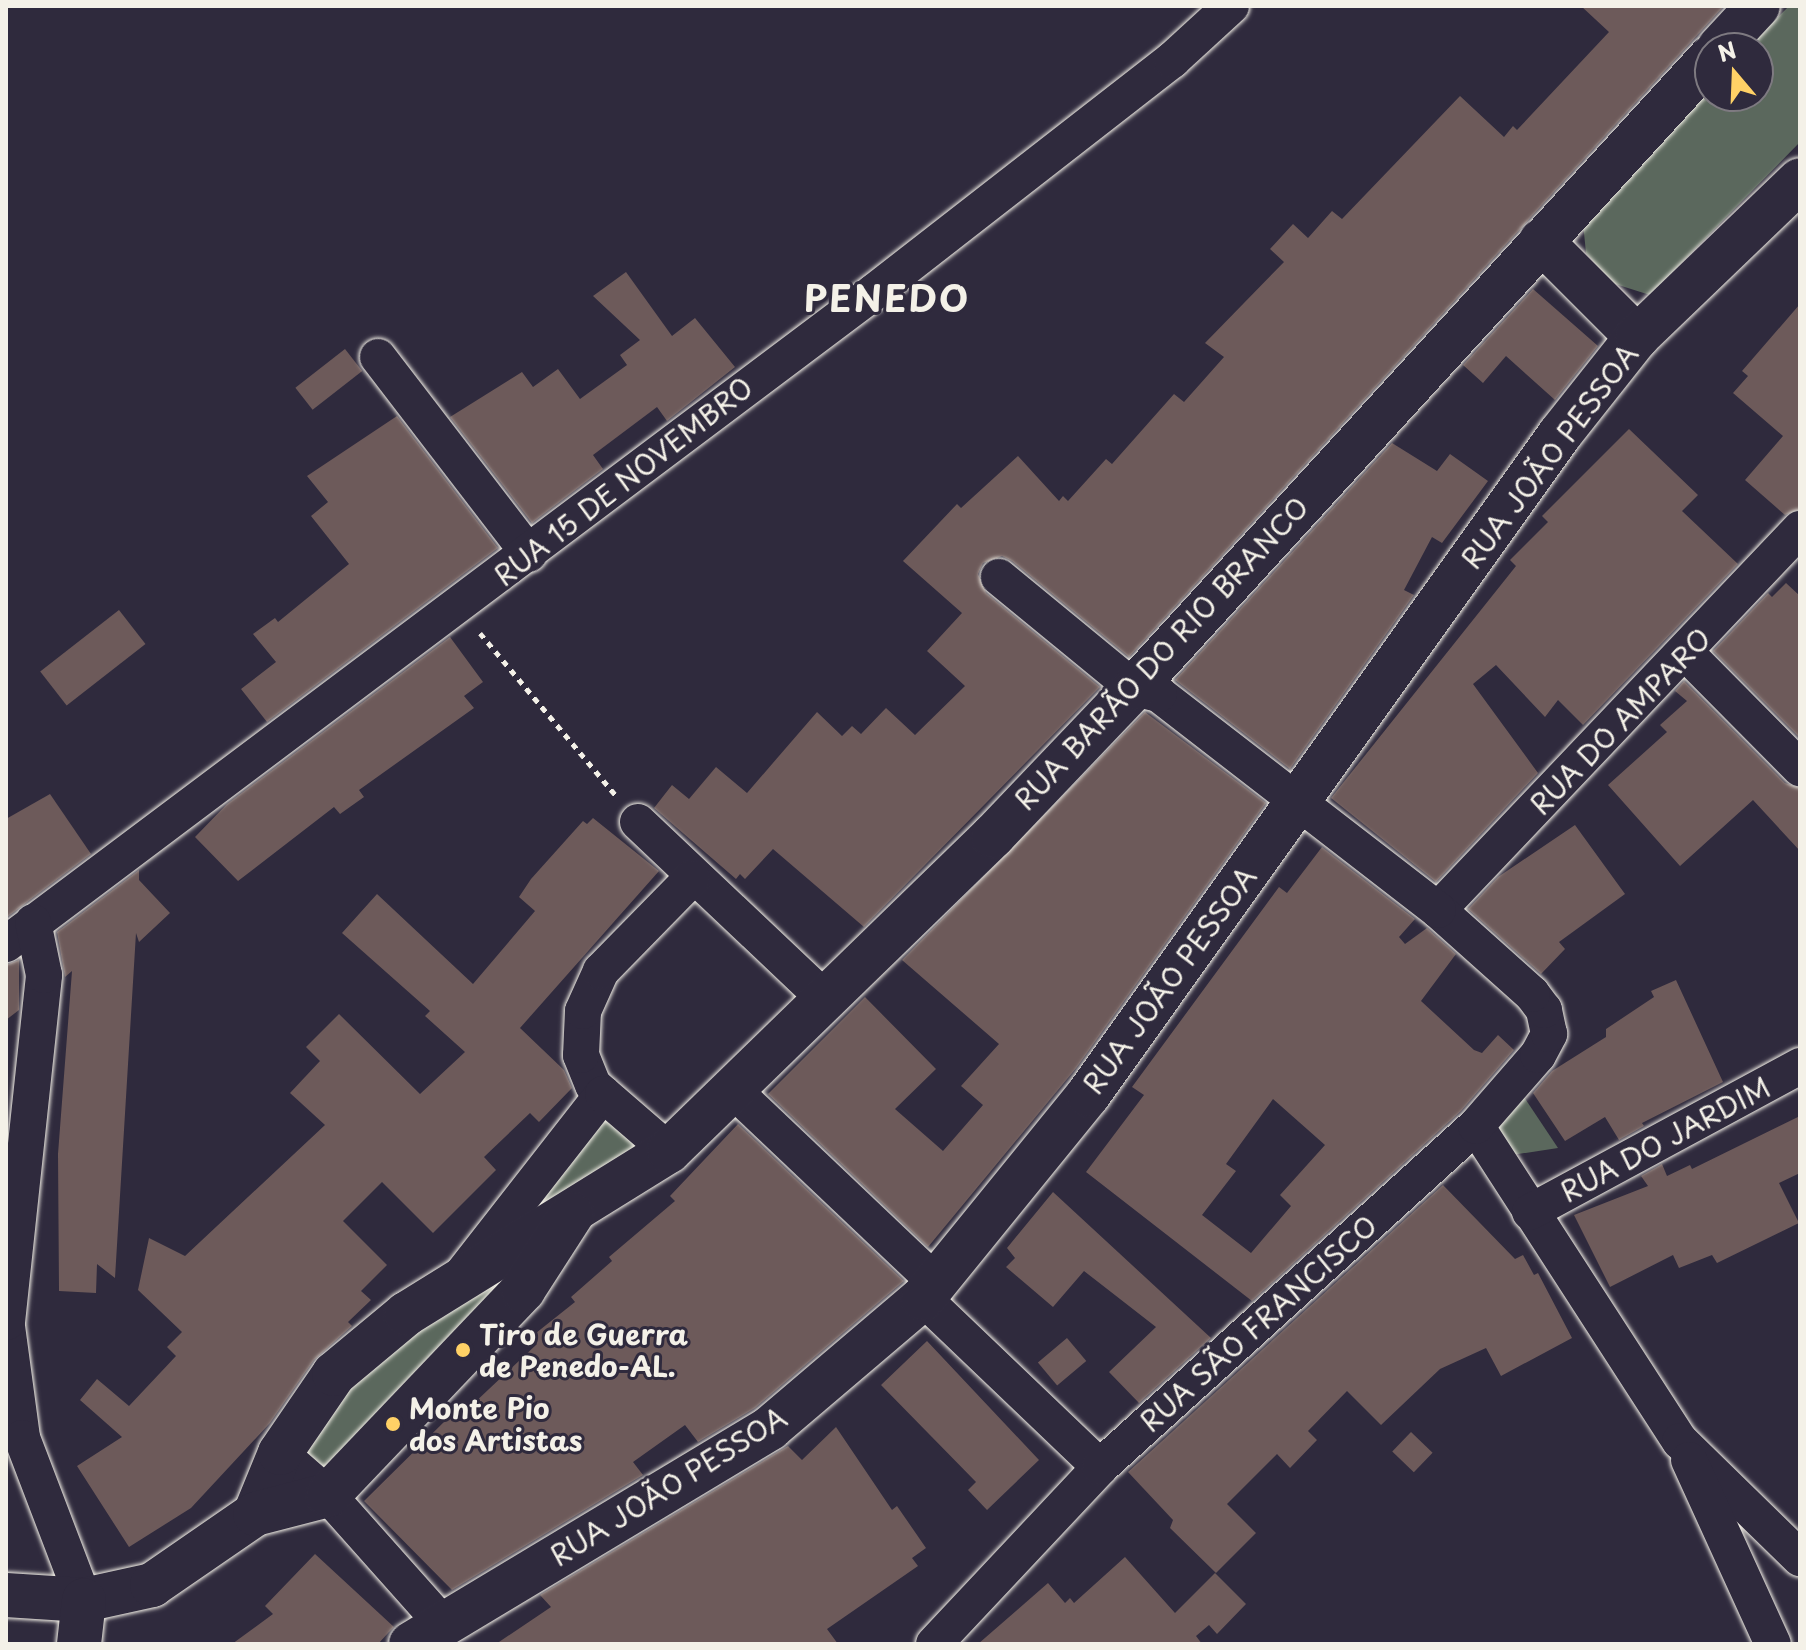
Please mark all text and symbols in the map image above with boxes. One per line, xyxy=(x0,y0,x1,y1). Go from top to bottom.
north arrow xyxy=(1694,32,1774,112)
text: N xyxy=(1713,32,1740,69)
district label: PENEDO xyxy=(803,276,971,320)
street label: RUA JOÃO PESSOA xyxy=(1453,336,1645,576)
street label: RUA 15 DE NOVEMBRO xyxy=(484,367,762,595)
street label: RUA BARÃO DO RIO BRANCO xyxy=(1005,487,1317,819)
street label: RUA DO AMPARO xyxy=(1520,619,1720,823)
street label: RUA JOÃO PESSOA xyxy=(1075,859,1263,1101)
street label: RUA DO JARDIM xyxy=(1553,1069,1777,1209)
street label: RUA SÃO FRANCISCO xyxy=(1132,1208,1384,1438)
place label: Tiro de Guerra de Penedo-AL. xyxy=(479,1317,688,1383)
marker: Tiro de Guerra de Penedo-AL. xyxy=(454,1341,472,1359)
place label: Monte Pio dos Artistas xyxy=(409,1391,582,1457)
street label: RUA JOÃO PESSOA xyxy=(543,1399,793,1573)
marker: Monte Pio dos Artistas xyxy=(384,1415,402,1433)

